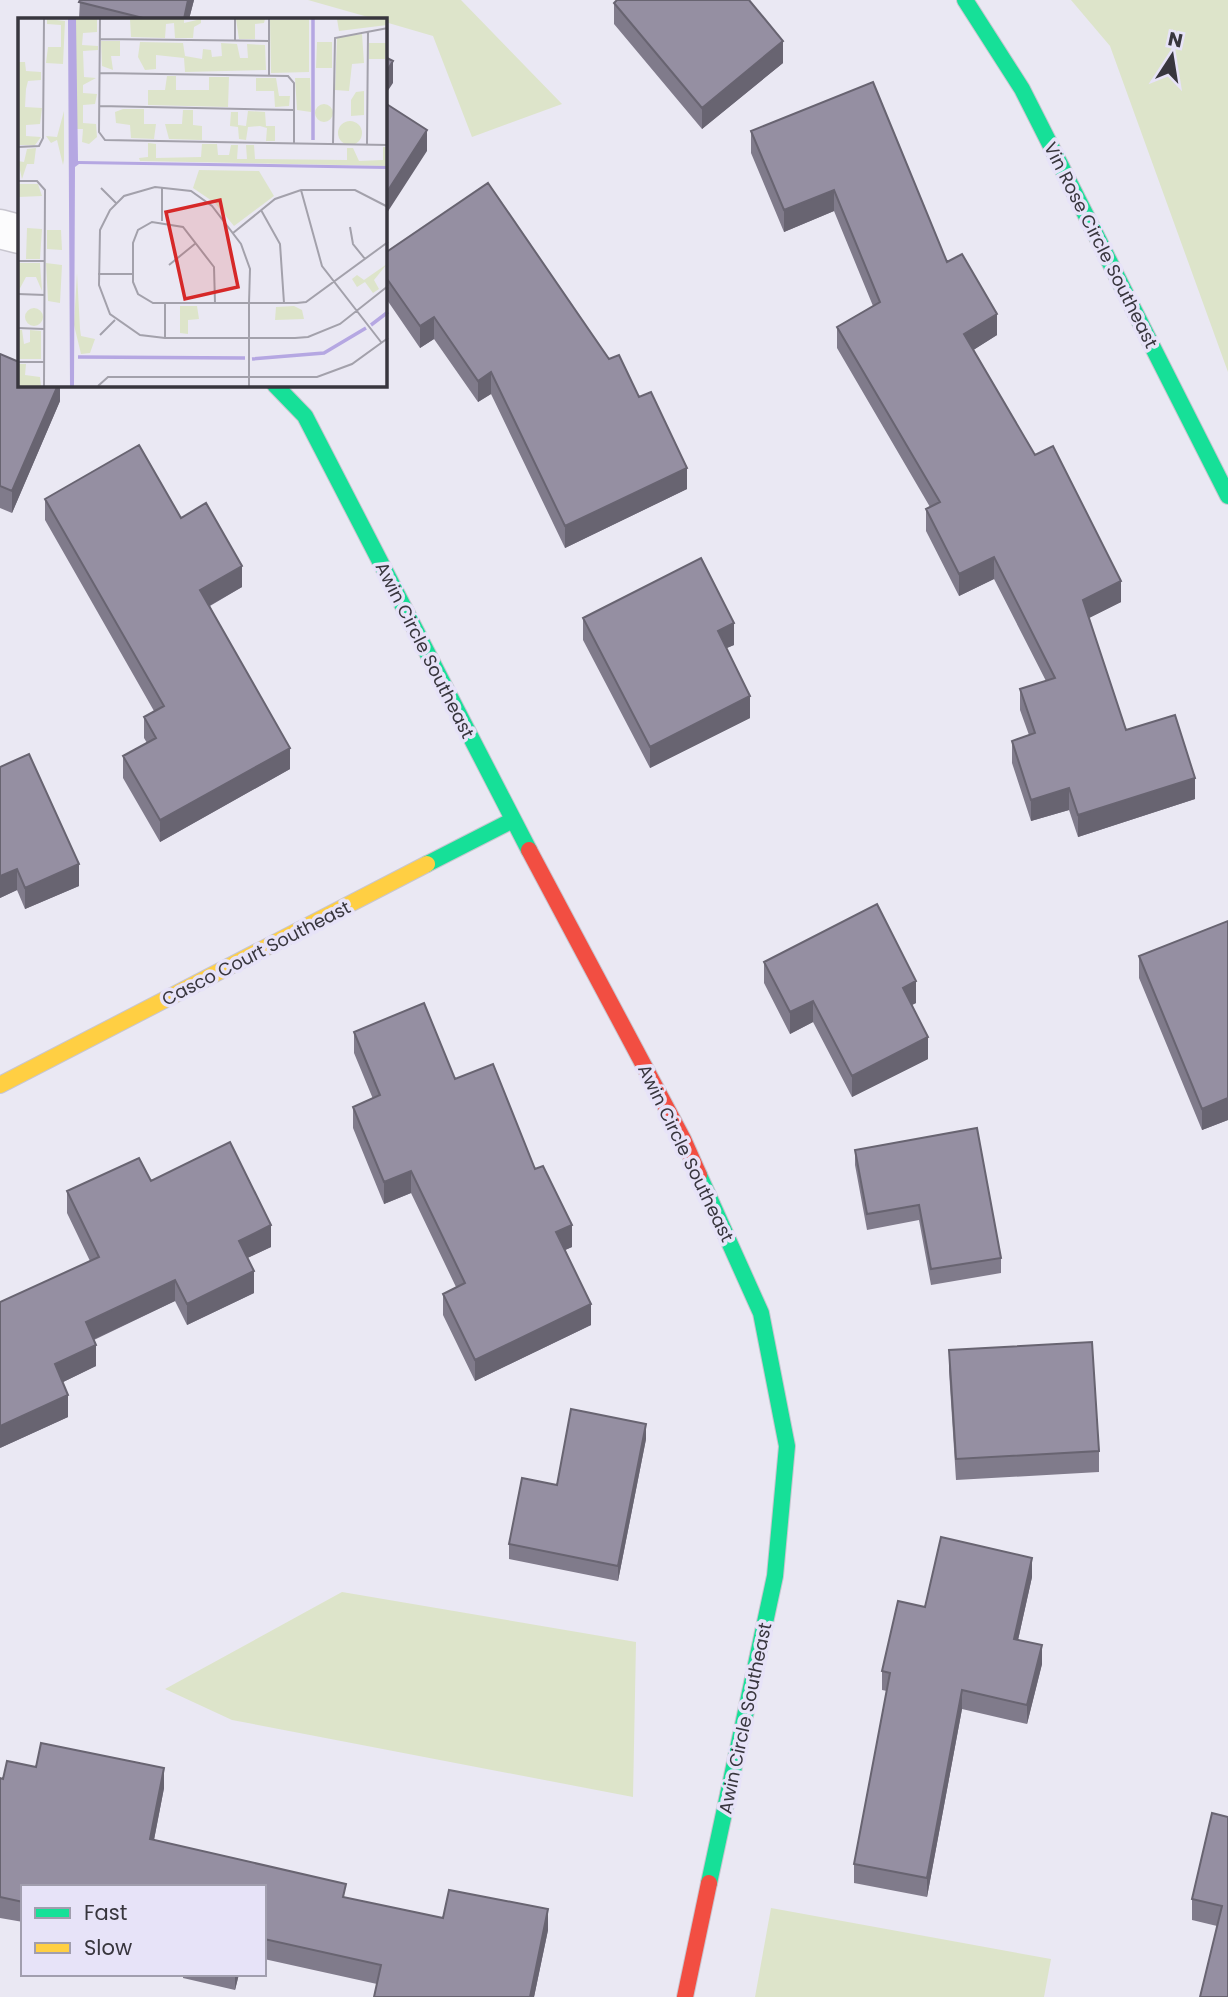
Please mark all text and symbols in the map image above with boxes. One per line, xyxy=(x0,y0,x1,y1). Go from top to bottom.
inset map xyxy=(18,18,387,387)
north arrow xyxy=(1137,21,1207,91)
text: N xyxy=(1166,25,1185,55)
street label: Vin Rose Circle Southeast xyxy=(1038,138,1164,352)
street label: Awin Circle Southeast xyxy=(370,557,480,743)
street label: Casco Court Southeast xyxy=(157,894,355,1012)
street label: Awin Circle Southeast xyxy=(632,1060,740,1246)
street label: Awin Circle Southeast xyxy=(713,1620,777,1816)
legend xyxy=(21,1885,266,1976)
text: Fast xyxy=(84,1898,127,1927)
text: Slow xyxy=(84,1933,132,1962)

